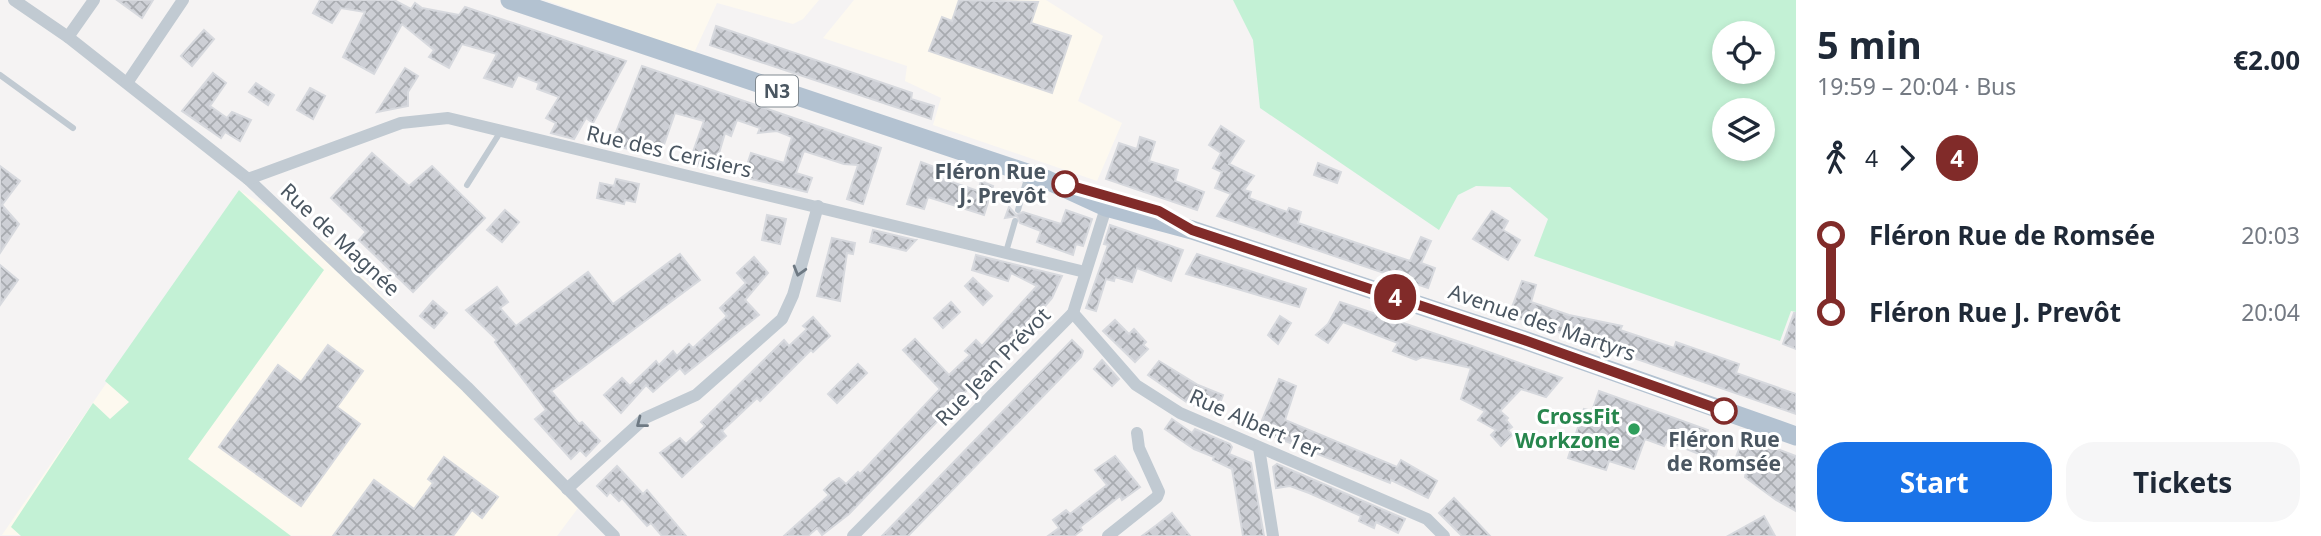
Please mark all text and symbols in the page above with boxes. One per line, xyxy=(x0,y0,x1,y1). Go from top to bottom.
text: 5 min xyxy=(1817,18,1922,70)
map controls xyxy=(1712,21,1775,161)
button: locate xyxy=(1712,21,1775,84)
text: €2.00 xyxy=(2233,42,2300,78)
text: 19:59 – 20:04 · Bus xyxy=(1817,70,2016,102)
road number: N3 xyxy=(756,76,798,106)
button: layers xyxy=(1712,98,1775,161)
street label: Rue des Cerisiers xyxy=(584,118,755,184)
icon: walk xyxy=(1817,139,1855,177)
icon: forward xyxy=(1888,139,1926,177)
text: 4 xyxy=(1950,141,1964,174)
text: 4 xyxy=(1865,142,1878,174)
place label: Fléron Rue J. Prevôt xyxy=(935,157,1046,209)
marker: Fléron Rue J. Prevôt xyxy=(1052,171,1078,197)
street label: Rue de Magnée xyxy=(275,177,407,302)
text: Fléron Rue de Romsée xyxy=(1869,217,2155,253)
text: 20:03 xyxy=(2241,219,2300,251)
one-way arrow xyxy=(793,265,808,277)
line badge: 4 xyxy=(1372,274,1418,320)
street label: Avenue des Martyrs xyxy=(1445,277,1640,367)
text: 4 xyxy=(1388,280,1402,313)
text: Fléron Rue J. Prevôt xyxy=(1869,294,2121,330)
text: 20:04 xyxy=(2241,296,2300,328)
street label: Rue Jean Prévot xyxy=(929,301,1056,432)
street label: Rue Albert 1er xyxy=(1185,382,1326,465)
marker: Fléron Rue de Romsée xyxy=(1711,398,1737,424)
place label: CrossFit Workzone xyxy=(1515,402,1620,454)
one-way arrow xyxy=(637,414,649,427)
marker: CrossFit Workzone xyxy=(1626,421,1642,437)
place label: Fléron Rue de Romsée xyxy=(1667,425,1781,477)
button: Start xyxy=(1817,442,2052,522)
button: Tickets xyxy=(2066,442,2300,522)

